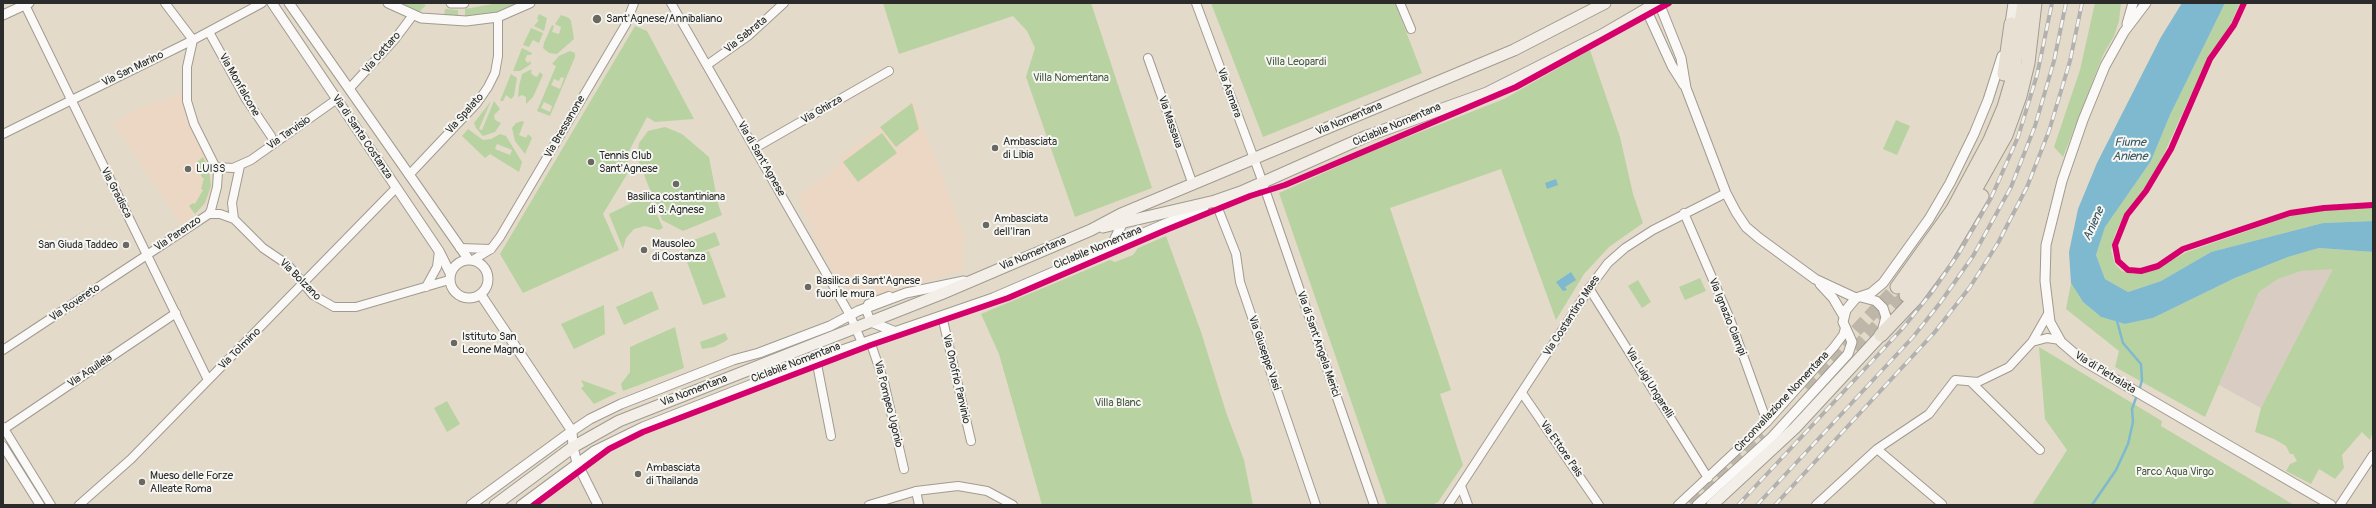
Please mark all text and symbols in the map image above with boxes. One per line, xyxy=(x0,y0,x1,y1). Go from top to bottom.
place label: Sant'Agnese/Annibaliano xyxy=(606,12,722,26)
marker: Sant'Agnese/Annibaliano xyxy=(591,13,603,25)
street label: Via Sabrata xyxy=(722,14,770,56)
street label: Via Cattaro xyxy=(360,29,404,77)
street label: Via San Marino xyxy=(100,48,166,90)
street label: Via Monfalcone xyxy=(216,51,262,119)
park label: Villa Leopardi xyxy=(1266,55,1326,69)
street label: Via Asmara xyxy=(1214,66,1244,120)
park label: Villa Nomentana xyxy=(1033,71,1109,85)
street label: Via Spalato xyxy=(443,91,487,137)
street label: Via di Santa Costanza xyxy=(329,92,395,182)
street label: Via Bressanone xyxy=(542,93,588,161)
street label: Via Ghirza xyxy=(799,93,845,127)
street label: Via Massaua xyxy=(1155,94,1185,150)
street label: Via Nomentana xyxy=(1314,99,1384,139)
street label: Ciclabile Nomentana xyxy=(1351,100,1443,150)
street label: Via Tarvisio xyxy=(265,113,313,153)
street label: Via di Sant'Agnese xyxy=(734,119,788,199)
place label: Ambasciata di Libia xyxy=(1003,135,1057,161)
water label: Fiume Aniene xyxy=(2112,136,2148,164)
marker: Ambasciata di Libia xyxy=(990,143,1000,153)
place label: Tennis Club Sant'Agnese xyxy=(599,149,658,175)
marker: Tennis Club Sant'Agnese xyxy=(586,157,596,167)
place label: LUISS xyxy=(196,162,225,176)
marker: LUISS xyxy=(183,164,193,174)
street label: Via Gradisca xyxy=(98,165,134,221)
marker: Basilica costantiniana di S. Agnese xyxy=(671,179,681,189)
place label: Basilica costantiniana di S. Agnese xyxy=(627,190,725,216)
water label: Aniene xyxy=(2080,205,2108,243)
place label: Ambasciata dell'Iran xyxy=(994,212,1048,238)
street label: Via Parenzo xyxy=(152,214,204,254)
marker: Ambasciata dell'Iran xyxy=(981,220,991,230)
street label: Ciclabile Nomentana xyxy=(1052,223,1144,273)
street label: Via Nomentana xyxy=(998,234,1068,274)
place label: Mausoleo di Costanza xyxy=(652,237,706,263)
place label: San Giuda Taddeo xyxy=(38,238,118,252)
marker: San Giuda Taddeo xyxy=(121,240,131,250)
marker: Mausoleo di Costanza xyxy=(639,245,649,255)
street label: Via Bolzano xyxy=(276,256,324,304)
street label: Via Costantino Maes xyxy=(1541,273,1603,359)
place label: Basilica di Sant'Agnese fuori le mura xyxy=(816,274,920,300)
street label: Via Ignazio Ciampi xyxy=(1705,276,1749,358)
street label: Via Rovereto xyxy=(47,281,103,325)
marker: Basilica di Sant'Agnese fuori le mura xyxy=(803,282,813,292)
street label: Via di Sant'Angela Merici xyxy=(1294,289,1342,399)
street label: Via Giuseppe Vasi xyxy=(1245,314,1283,392)
street label: Via Tolmino xyxy=(216,325,264,373)
place label: Istituto San Leone Magno xyxy=(462,330,524,356)
street label: Via Onofrio Panvinio xyxy=(939,333,973,425)
marker: Istituto San Leone Magno xyxy=(449,338,459,348)
street label: Ciclabile Nomentana xyxy=(750,340,842,386)
street label: Via Luigi Ungarelli xyxy=(1622,346,1676,420)
street label: Circonvallazione Nomentana xyxy=(1732,349,1832,455)
street label: Via di Pietralata xyxy=(2072,349,2138,397)
street label: Via Aquileia xyxy=(65,351,115,391)
street label: Via Pompeo Ugonio xyxy=(871,359,905,449)
street label: Via Nomentana xyxy=(659,372,729,410)
park label: Villa Blanc xyxy=(1095,396,1141,410)
street label: Via Ettore Pais xyxy=(1537,418,1585,480)
place label: Ambasciata di Thailanda xyxy=(646,461,700,487)
park label: Parco Aqua Virgo xyxy=(2136,465,2214,479)
place label: Mueso delle Forze Alleate Roma xyxy=(150,469,233,495)
marker: Ambasciata di Thailanda xyxy=(633,469,643,479)
marker: Mueso delle Forze Alleate Roma xyxy=(137,477,147,487)

